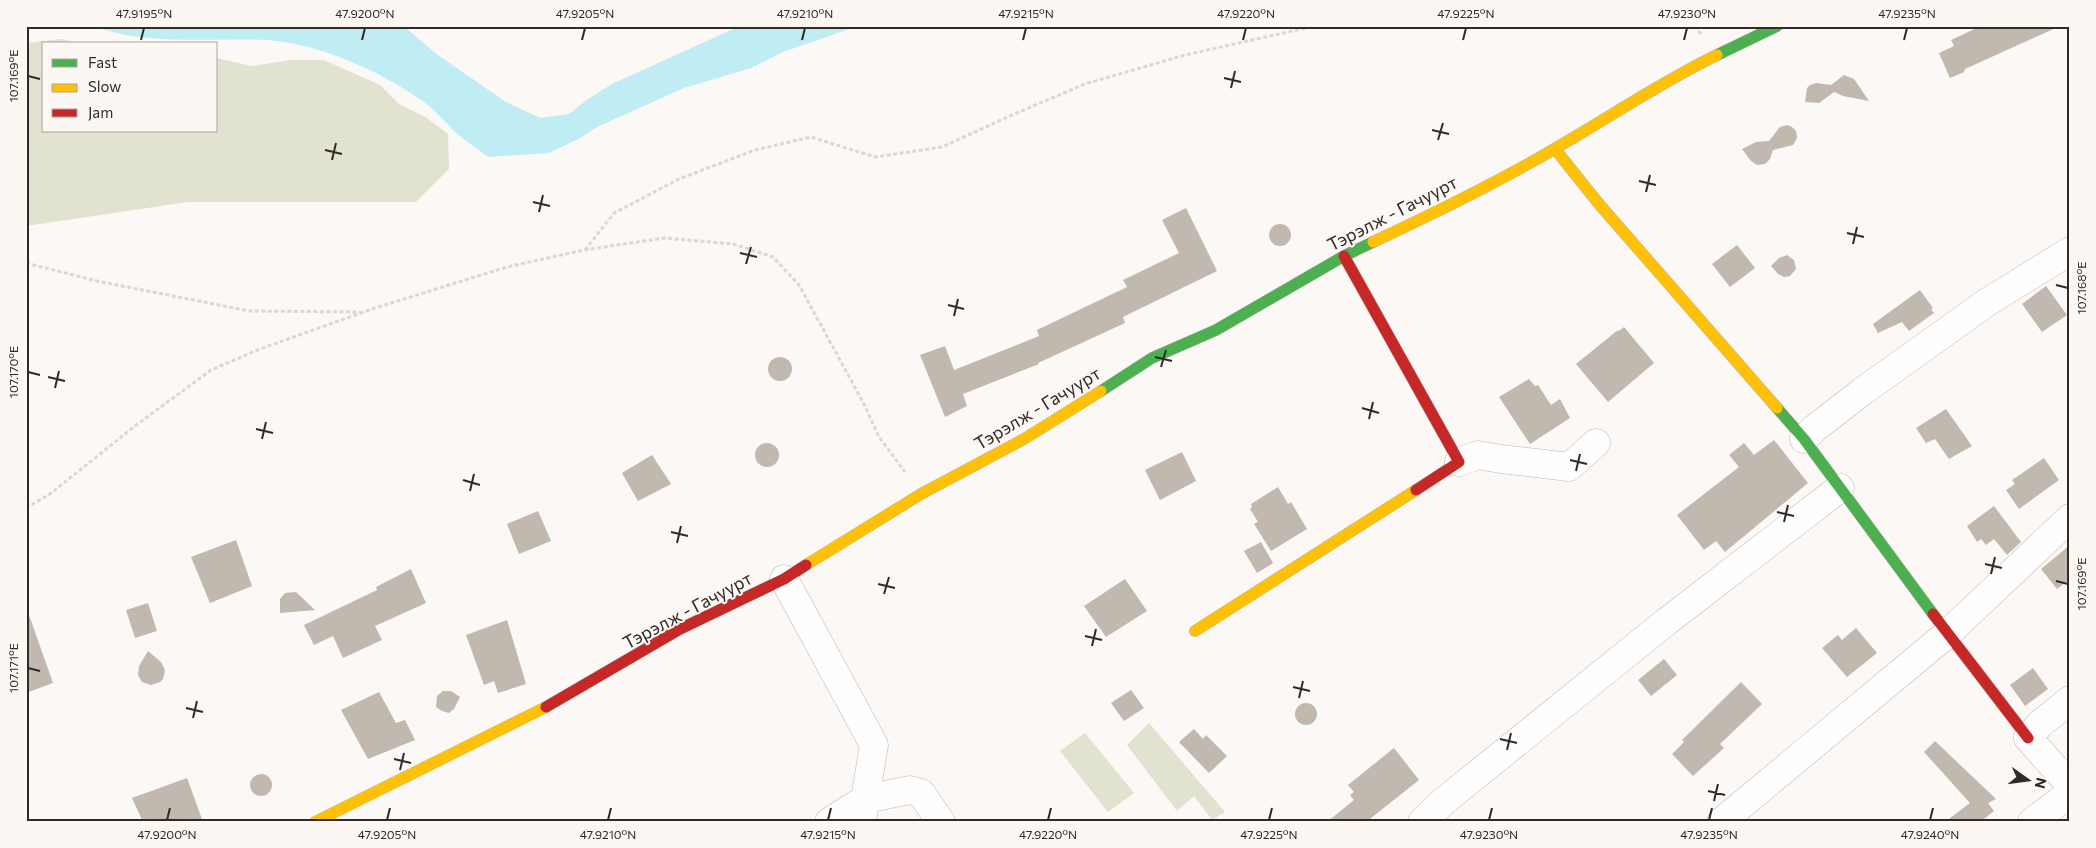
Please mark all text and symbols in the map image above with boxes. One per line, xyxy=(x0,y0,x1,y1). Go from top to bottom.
text: 47.9195°N xyxy=(116,6,172,20)
text: 47.9200°N xyxy=(335,6,395,20)
text: 47.9205°N xyxy=(556,6,614,20)
text: 47.9210°N xyxy=(777,6,833,20)
text: 47.9215°N xyxy=(998,6,1054,20)
text: 47.9220°N xyxy=(1217,6,1275,20)
text: 47.9225°N xyxy=(1437,6,1495,20)
text: 47.9230°N xyxy=(1658,6,1716,20)
text: 47.9235°N xyxy=(1878,6,1936,20)
legend xyxy=(42,42,218,132)
text: 107.169°E xyxy=(6,50,20,102)
text: Fast xyxy=(88,53,117,71)
text: Slow xyxy=(88,77,121,95)
text: Jam xyxy=(88,103,113,121)
street label: Тэрэлж - Гачуурт xyxy=(1323,170,1461,255)
text: 107.168°E xyxy=(2074,262,2088,314)
text: 107.170°E xyxy=(6,346,20,398)
street label: Тэрэлж - Гачуурт xyxy=(970,361,1104,454)
text: 107.169°E xyxy=(2074,558,2088,610)
street label: Тэрэлж - Гачуурт xyxy=(619,566,756,653)
text: 107.171°E xyxy=(6,643,20,693)
north arrow xyxy=(2004,756,2054,806)
text: N xyxy=(2032,776,2051,790)
text: 47.9200°N xyxy=(137,827,197,841)
text: 47.9205°N xyxy=(358,827,416,841)
text: 47.9210°N xyxy=(580,827,636,841)
text: 47.9215°N xyxy=(800,827,856,841)
text: 47.9220°N xyxy=(1019,827,1077,841)
text: 47.9225°N xyxy=(1240,827,1298,841)
text: 47.9230°N xyxy=(1460,827,1518,841)
text: 47.9235°N xyxy=(1680,827,1738,841)
text: 47.9240°N xyxy=(1901,827,1959,841)

